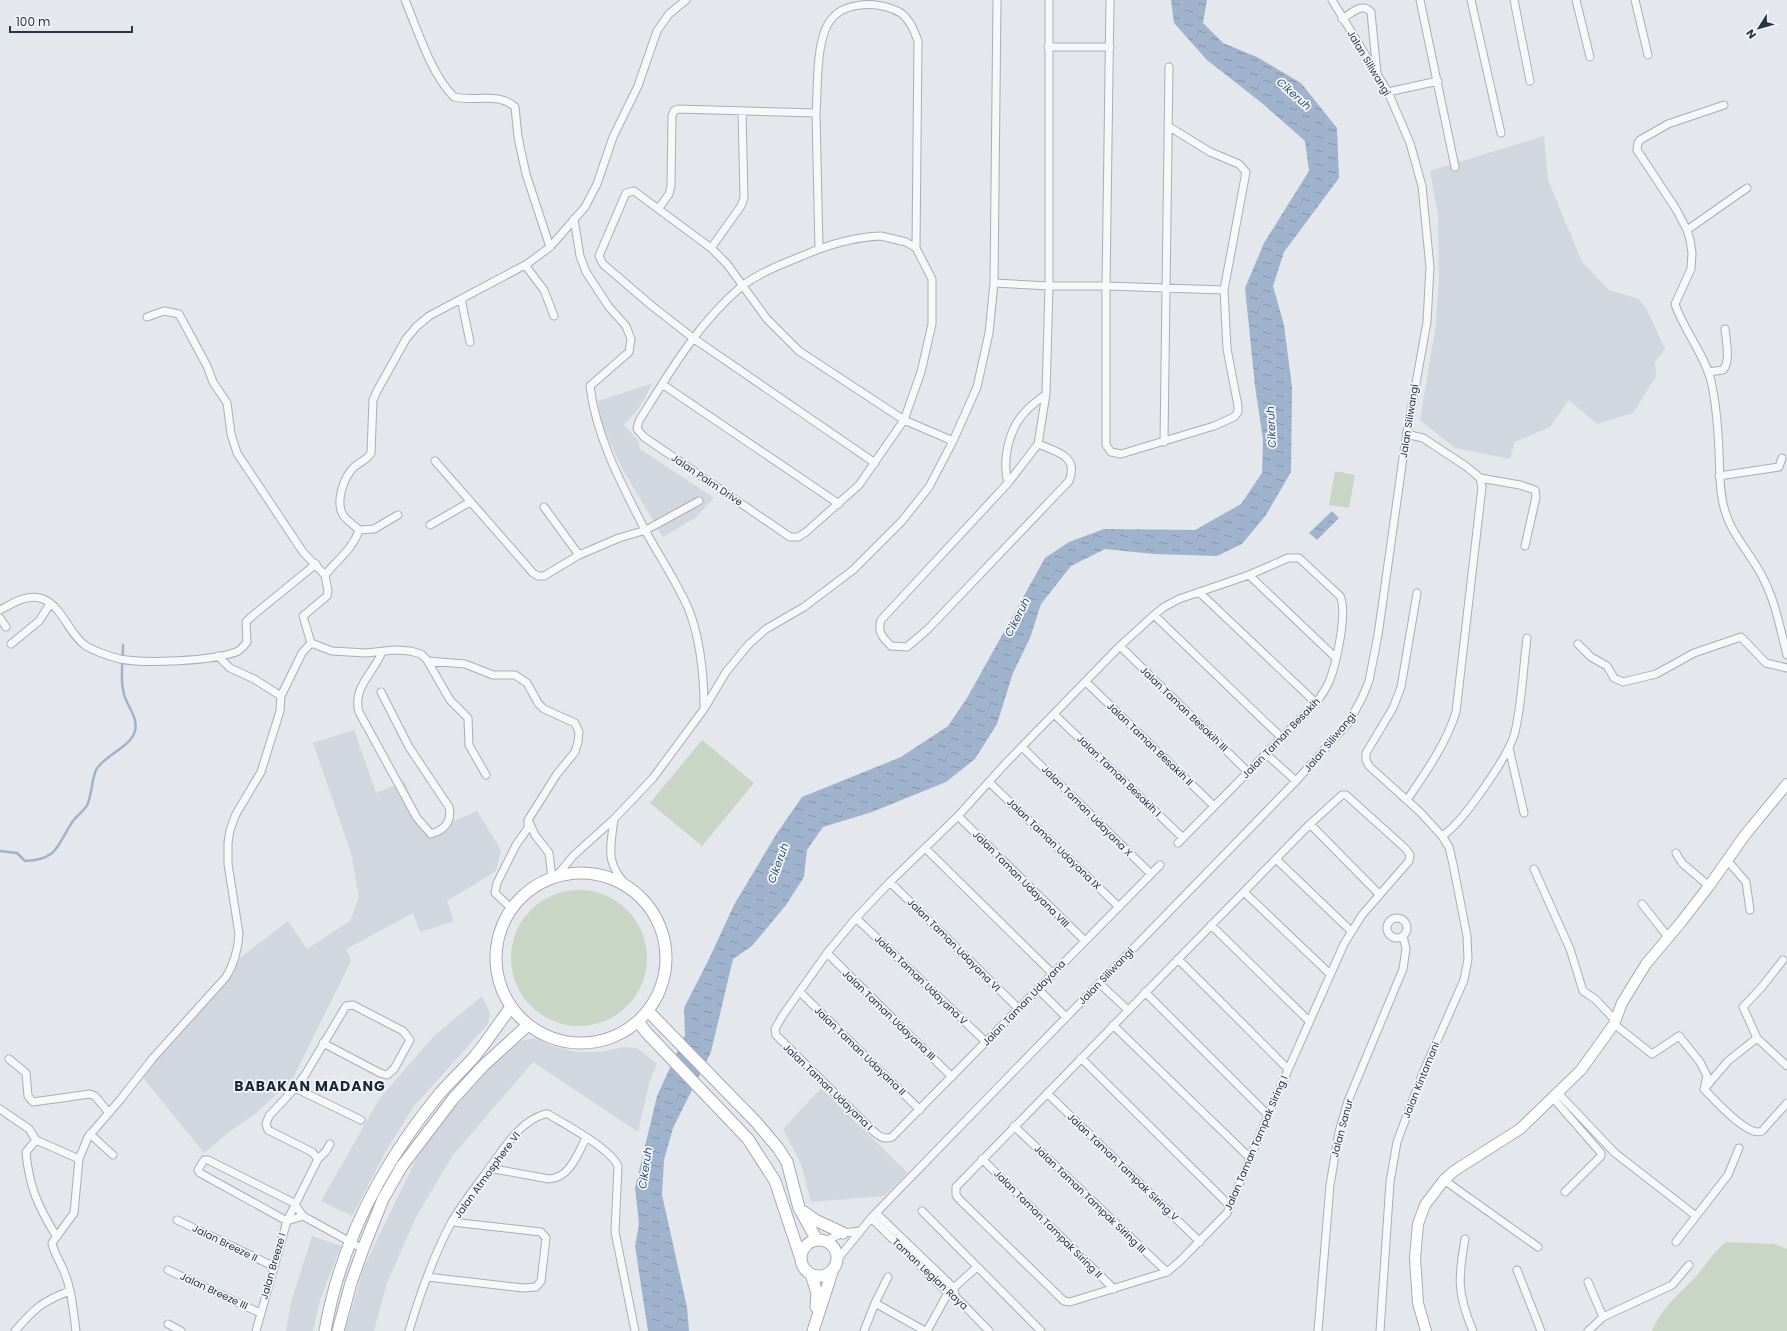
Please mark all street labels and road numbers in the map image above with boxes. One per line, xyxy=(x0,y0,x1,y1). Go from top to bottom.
street label: Jalan Siliwangi xyxy=(1343,27,1395,99)
street label: Jalan Siliwangi xyxy=(1396,383,1422,459)
street label: Jalan Palm Drive xyxy=(668,450,746,510)
street label: Jalan Taman Besakih III xyxy=(1138,664,1230,754)
street label: Jalan Taman Besakih xyxy=(1238,694,1324,782)
street label: Jalan Siliwangi xyxy=(1300,709,1360,775)
street label: Jalan Taman Besakih II xyxy=(1073,732,1165,820)
street label: Jalan Taman Besakih I xyxy=(1075,733,1163,819)
street label: Jalan Taman Udayana X xyxy=(1038,762,1136,860)
street label: Jalan Taman Udayana IX xyxy=(1004,795,1104,893)
street label: Jalan Taman Udayana VIII xyxy=(969,827,1073,931)
street label: Jalan Taman Udayana VI xyxy=(905,896,1003,994)
street label: Jalan Taman Udayana V xyxy=(872,933,970,1027)
street label: Jalan Siliwangi xyxy=(1075,944,1137,1008)
street label: Jalan Taman Udayana xyxy=(979,957,1069,1049)
street label: Jalan Taman Udayana III xyxy=(840,967,938,1063)
street label: Jalan Kintamani xyxy=(1399,1039,1443,1121)
street label: Jalan Taman Udayana II xyxy=(780,1040,876,1134)
street label: Jalan Taman Udayana I xyxy=(781,1041,875,1133)
street label: Jalan Taman Tampak Siring I xyxy=(1221,1073,1291,1213)
street label: Jalan Sanur xyxy=(1327,1097,1357,1159)
street label: Jalan Taman Tampak Siring V xyxy=(1064,1110,1182,1225)
street label: Jalan Atmosphere VI xyxy=(450,1129,524,1221)
street label: Jalan Taman Tampak Siring III xyxy=(1032,1143,1148,1255)
street label: Jalan Taman Tampak Siring II xyxy=(992,1168,1104,1280)
street label: Jalan Breeze II xyxy=(190,1221,260,1265)
street label: Jalan Breeze I xyxy=(256,1231,290,1301)
street label: Taman Legian Raya xyxy=(889,1235,971,1313)
street label: Jalan Breeze III xyxy=(178,1269,250,1313)

